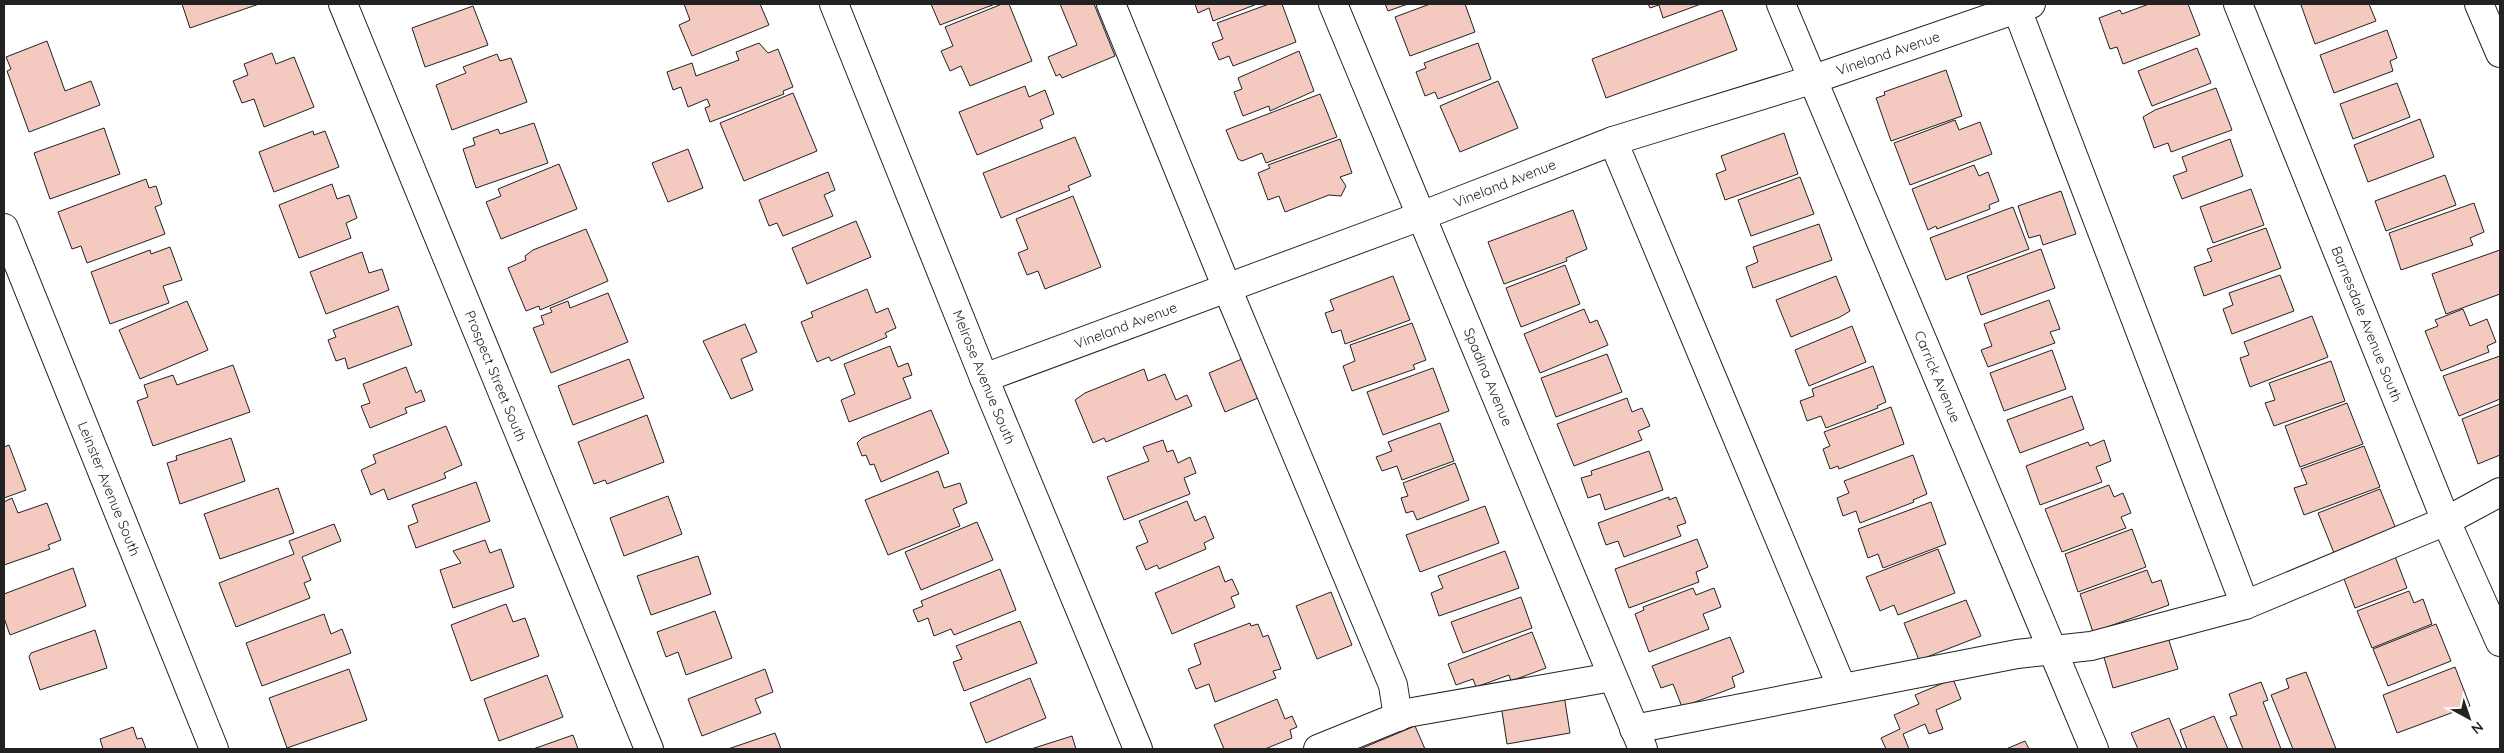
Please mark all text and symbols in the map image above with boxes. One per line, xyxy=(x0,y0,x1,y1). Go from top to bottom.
street label: Vineland Avenue xyxy=(1834,27,1942,80)
street label: Vineland Avenue xyxy=(1451,155,1559,211)
street label: Barnesdale Avenue South xyxy=(2327,244,2406,405)
street label: Vineland Avenue xyxy=(1072,298,1180,353)
street label: Melrose Avenue South xyxy=(949,307,1019,447)
street label: Prospect Street South xyxy=(461,308,531,444)
street label: Spadina Avenue xyxy=(1460,325,1517,429)
street label: Carrick Avenue xyxy=(1910,328,1965,425)
street label: Leinster Avenue South xyxy=(74,419,144,559)
north arrow xyxy=(2444,693,2494,743)
text: N xyxy=(2468,718,2487,738)

